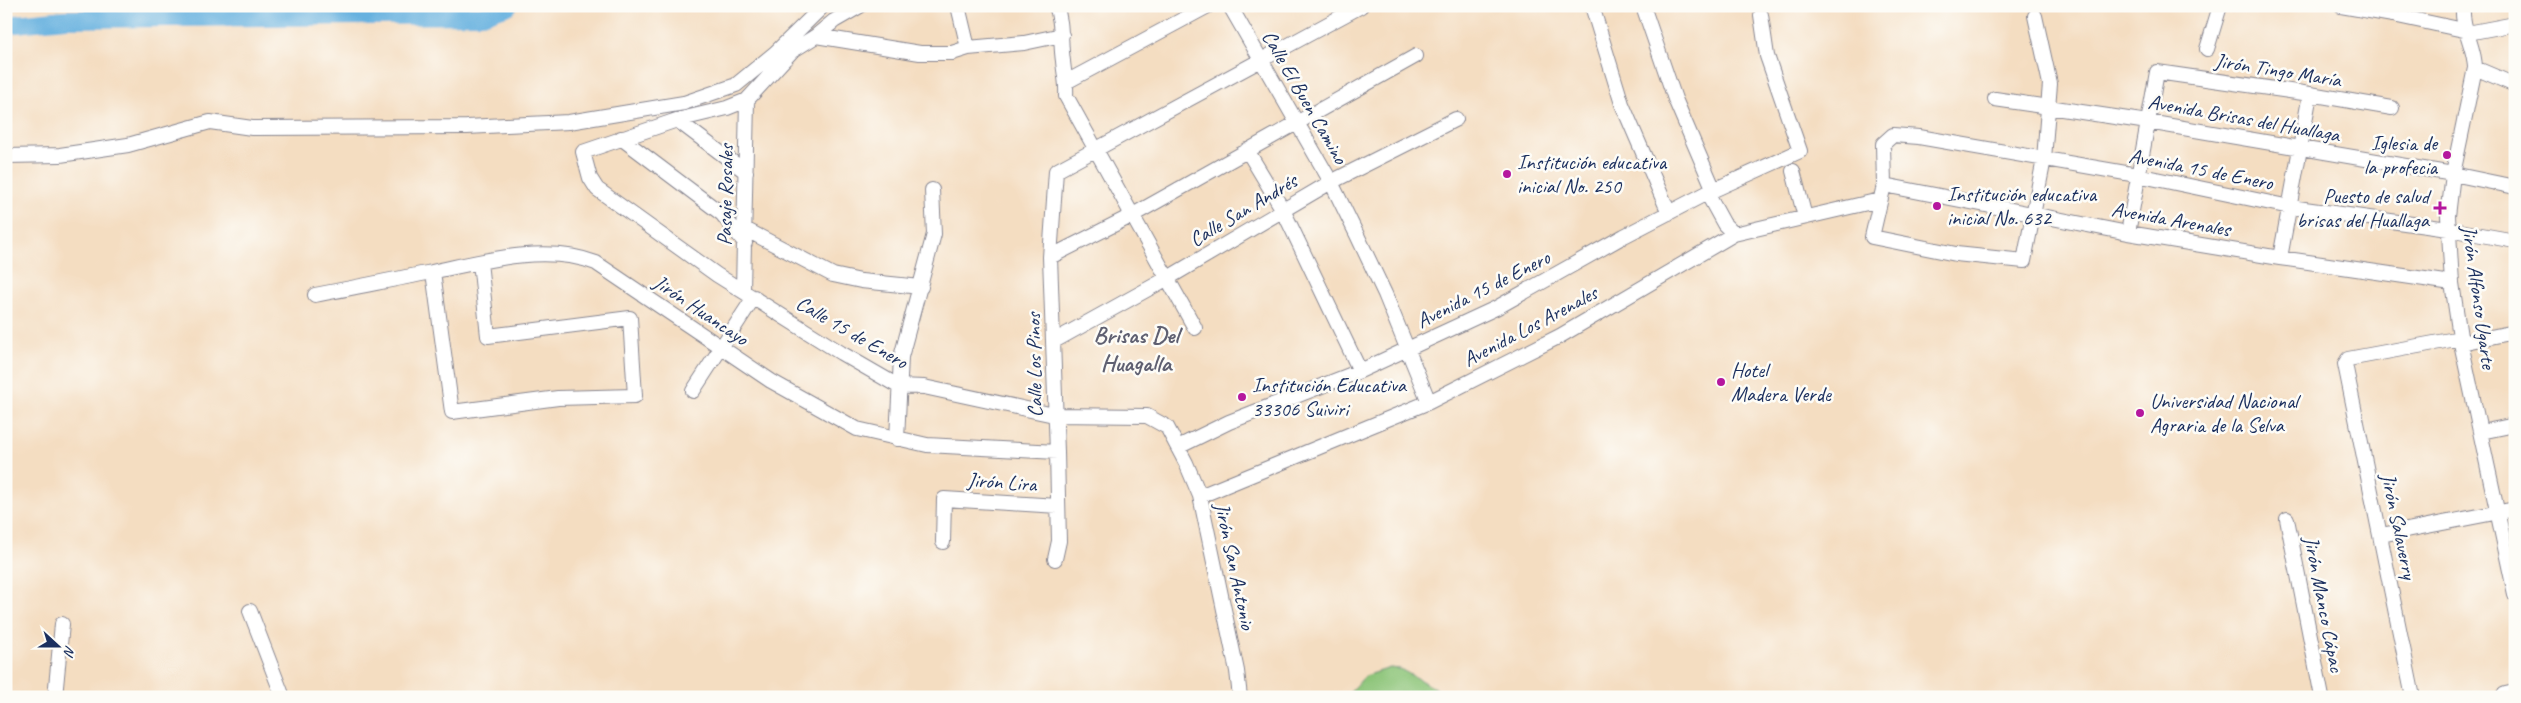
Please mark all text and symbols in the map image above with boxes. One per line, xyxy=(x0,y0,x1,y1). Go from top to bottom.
street label: Calle El Buen Camino xyxy=(1256,26,1355,170)
street label: Jirón Tingo María xyxy=(2212,47,2345,93)
street label: Avenida Brisas del Huallaga xyxy=(2146,88,2344,148)
place label: Iglesia de la profecia xyxy=(2364,130,2439,180)
street label: Pasaje Rosales xyxy=(711,142,739,246)
street label: Avenida 15 de Enero xyxy=(2127,142,2277,196)
place label: Institución educativa inicial No. 250 xyxy=(1517,149,1668,199)
marker: Iglesia de la profecia xyxy=(2441,149,2453,161)
street label: Calle San Andrés xyxy=(1184,167,1303,252)
marker: Institución educativa inicial No. 250 xyxy=(1501,168,1513,180)
place label: Institución educativa inicial No. 632 xyxy=(1947,181,2098,231)
place label: Puesto de salud brisas del Huallaga xyxy=(2296,183,2432,233)
street label: Avenida Arenales xyxy=(2110,196,2234,243)
marker: Institución educativa inicial No. 632 xyxy=(1931,200,1943,212)
marker: Puesto de salud brisas del Huallaga xyxy=(2433,201,2447,215)
street label: Jirón Alfonso Ugarte xyxy=(2456,223,2502,372)
street label: Avenida 15 de Enero xyxy=(1412,244,1555,334)
street label: Jirón Huancayo xyxy=(648,268,755,352)
street label: Avenida Los Arenales xyxy=(1458,279,1603,372)
street label: Calle 15 de Enero xyxy=(792,290,914,375)
street label: Calle Los Pinos xyxy=(1020,311,1048,418)
district label: Brisas Del Huagalla xyxy=(1094,320,1183,378)
place label: Hotel Madera Verde xyxy=(1731,357,1832,407)
place label: Institución Educativa 33306 Suiviri xyxy=(1252,372,1408,422)
marker: Hotel Madera Verde xyxy=(1715,376,1727,388)
place label: Universidad Nacional Agraria de la Selva xyxy=(2150,388,2301,438)
marker: Institución Educativa 33306 Suiviri xyxy=(1236,391,1248,403)
marker: Universidad Nacional Agraria de la Selva xyxy=(2134,407,2146,419)
street label: Jirón Lira xyxy=(966,467,1039,497)
street label: Jirón Salaverry xyxy=(2375,470,2423,583)
street label: Jirón San Antonio xyxy=(1209,499,1261,633)
street label: Jirón Manco Cápac xyxy=(2298,533,2350,676)
north arrow xyxy=(32,620,82,670)
text: N xyxy=(59,643,79,660)

